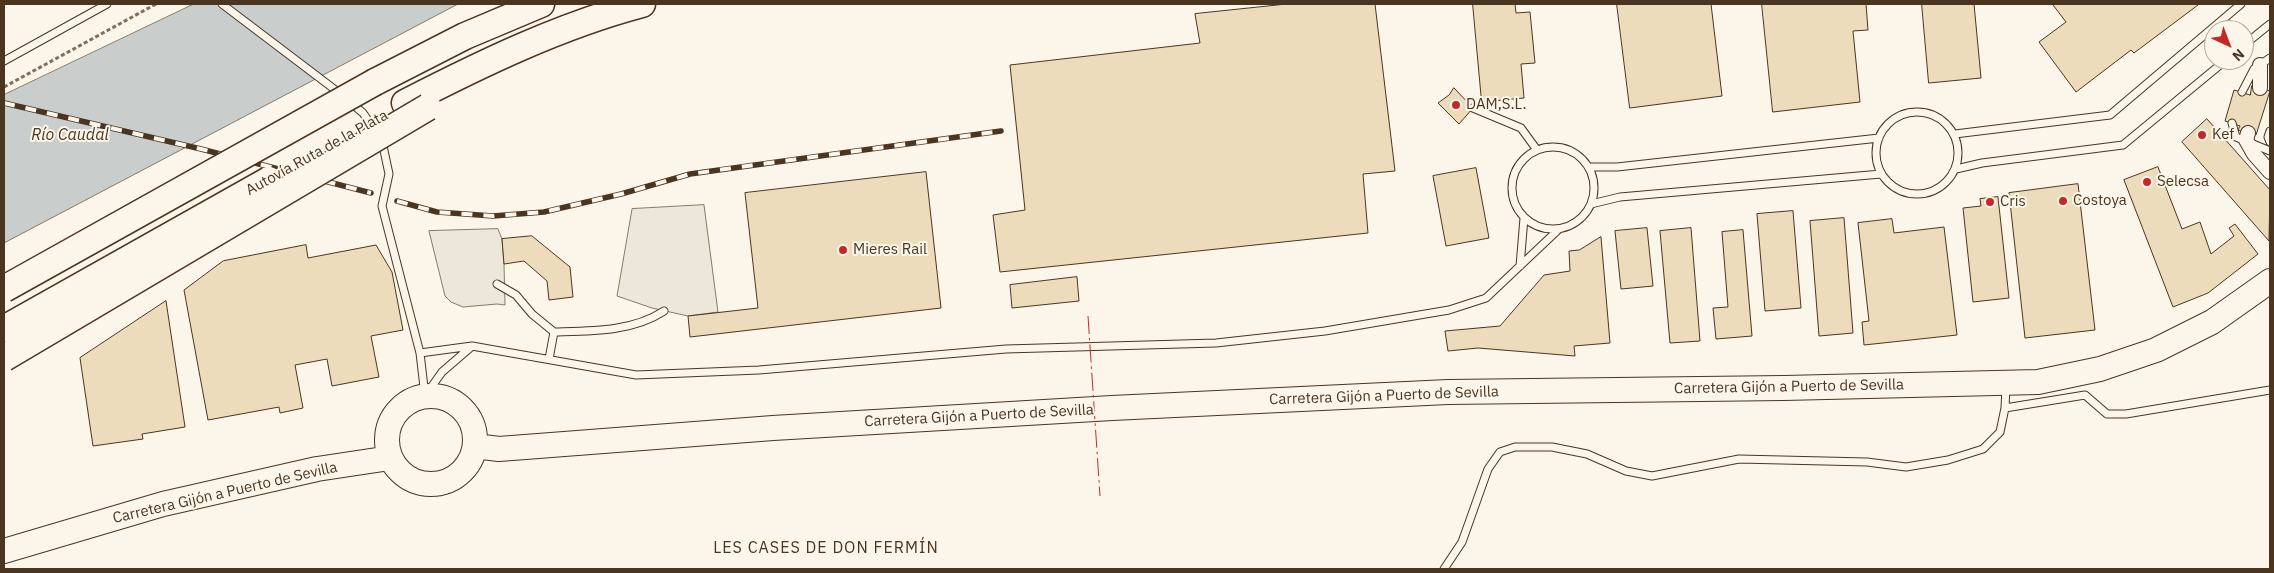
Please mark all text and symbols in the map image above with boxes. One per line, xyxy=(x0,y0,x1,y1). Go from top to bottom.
north arrow xyxy=(2204,20,2254,70)
text: N xyxy=(2229,45,2248,65)
place label: DAM,S.L. xyxy=(1466,96,1527,114)
marker: DAM,S.L. xyxy=(1450,99,1462,111)
street label: Autovía Ruta de la Plata xyxy=(243,106,391,200)
water label: Río Caudal xyxy=(31,125,109,145)
place label: Kef xyxy=(2212,126,2234,144)
marker: Kef xyxy=(2196,129,2208,141)
place label: Selecsa xyxy=(2157,173,2209,191)
marker: Selecsa xyxy=(2141,176,2153,188)
place label: Costoya xyxy=(2073,192,2127,210)
place label: Cris xyxy=(2000,193,2026,211)
marker: Costoya xyxy=(2057,195,2069,207)
marker: Cris xyxy=(1984,196,1996,208)
place label: Mieres Rail xyxy=(853,241,927,259)
marker: Mieres Rail xyxy=(837,244,849,256)
street label: Carretera Gijón a Puerto de Sevilla xyxy=(1674,376,1904,398)
street label: Carretera Gijón a Puerto de Sevilla xyxy=(1269,383,1499,409)
street label: Carretera Gijón a Puerto de Sevilla xyxy=(864,401,1094,431)
street label: Carretera Gijón a Puerto de Sevilla xyxy=(111,458,339,528)
district label: LES CASES DE DON FERMÍN xyxy=(710,538,942,558)

